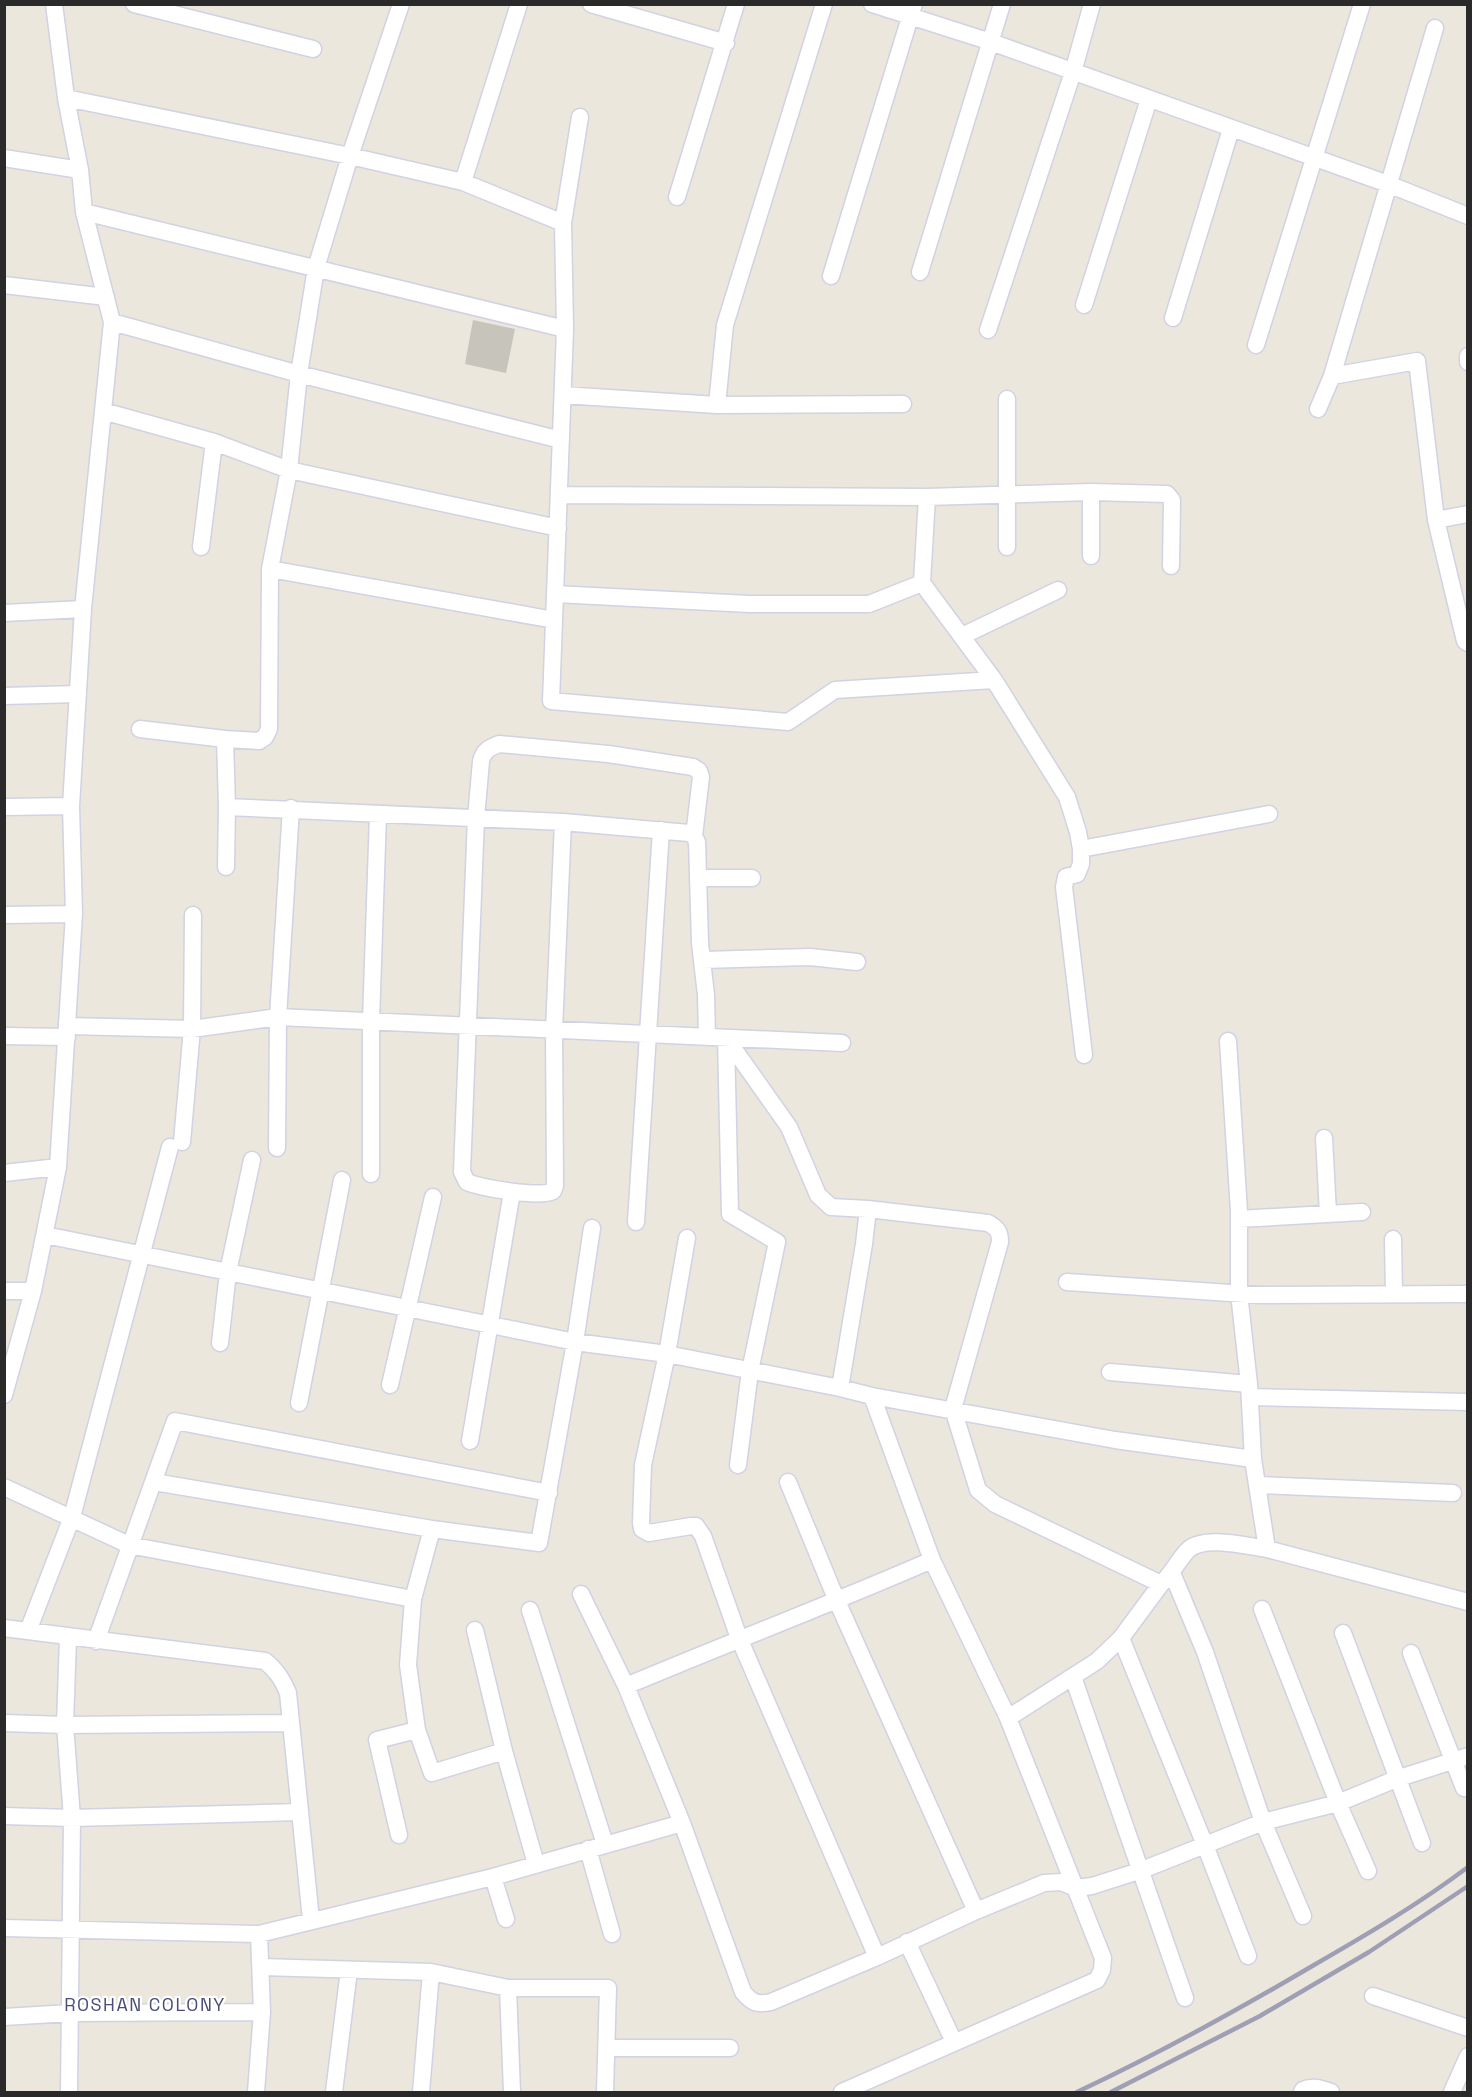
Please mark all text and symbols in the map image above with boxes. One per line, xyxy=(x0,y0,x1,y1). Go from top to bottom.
district label: ROSHAN COLONY xyxy=(64,1993,226,2016)

